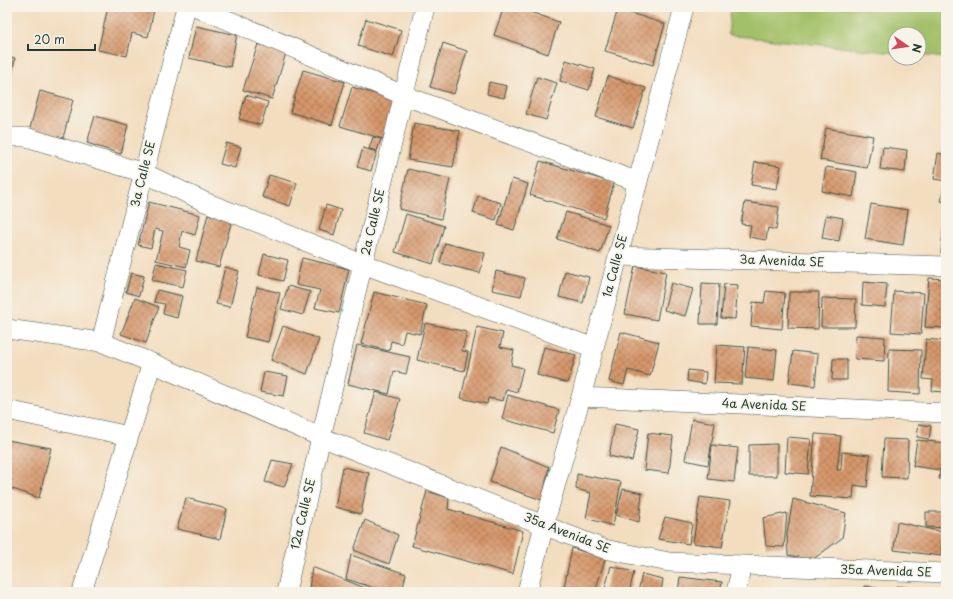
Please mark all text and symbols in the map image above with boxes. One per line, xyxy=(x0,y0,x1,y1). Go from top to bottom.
scale bar xyxy=(28,26,95,52)
north arrow xyxy=(887,26,927,66)
text: 20 m xyxy=(34,30,65,48)
text: N xyxy=(908,42,926,55)
street label: 3a Calle SE xyxy=(125,139,159,209)
street label: 2a Calle SE xyxy=(356,186,388,257)
street label: 1a Calle SE xyxy=(597,232,631,299)
street label: 3a Avenida SE xyxy=(739,250,825,270)
street label: 4a Avenida SE xyxy=(721,394,807,414)
street label: 12a Calle SE xyxy=(285,476,319,551)
street label: 35a Avenida SE xyxy=(521,507,613,557)
street label: 35a Avenida SE xyxy=(840,559,932,581)

